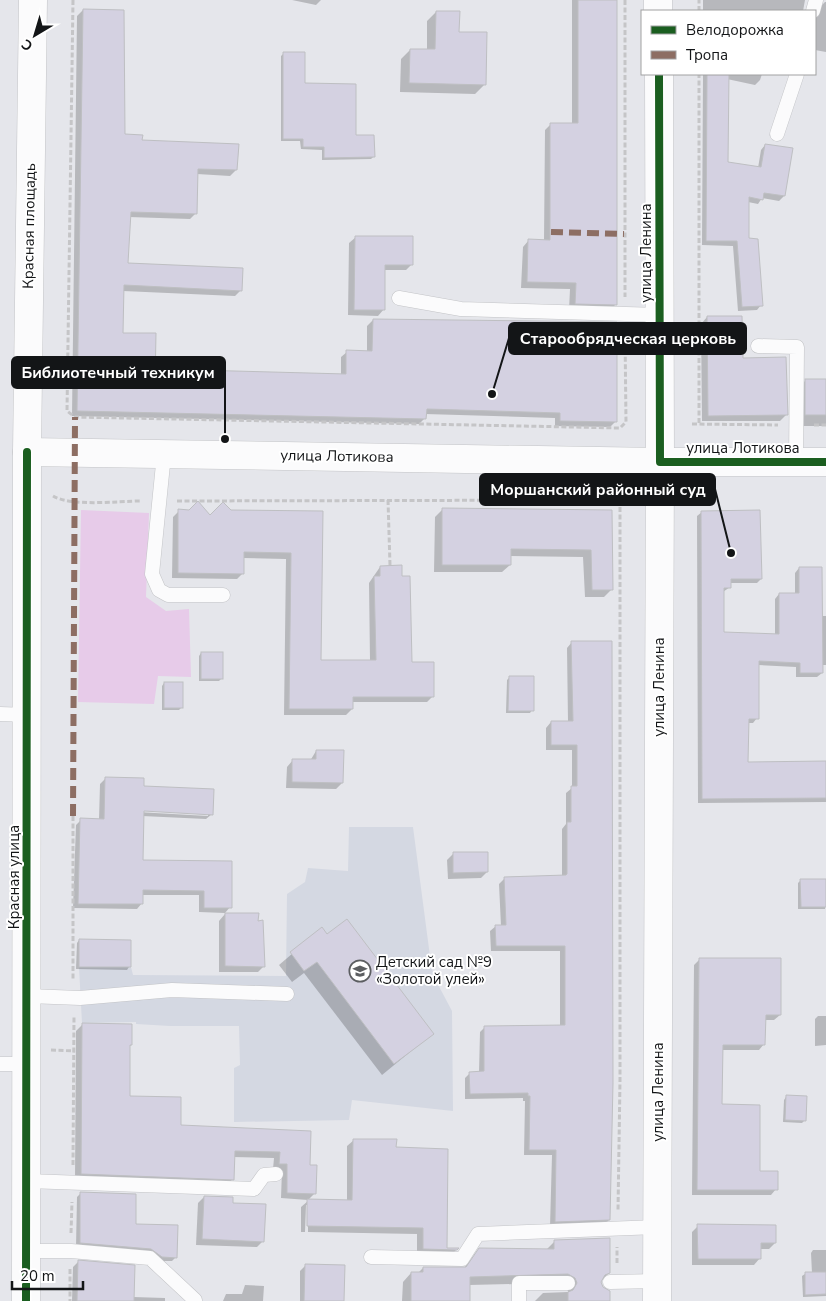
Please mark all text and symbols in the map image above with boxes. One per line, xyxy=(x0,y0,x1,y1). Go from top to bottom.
north arrow xyxy=(10,10,60,60)
legend xyxy=(641,10,816,75)
text: Велодорожка xyxy=(686,20,784,40)
text: С xyxy=(17,34,37,55)
text: Тропа xyxy=(686,45,728,65)
street label: Красная площадь xyxy=(18,163,40,289)
street label: улица Ленина xyxy=(636,203,656,303)
callout: Старообрядческая церковь xyxy=(509,323,746,354)
text: Старообрядческая церковь xyxy=(520,328,736,350)
callout: Библиотечный техникум xyxy=(12,357,225,388)
text: Библиотечный техникум xyxy=(21,362,215,384)
street label: улица Лотикова xyxy=(686,438,800,458)
street label: улица Лотикова xyxy=(280,445,394,467)
callout: Моршанский районный суд xyxy=(480,474,715,505)
text: Моршанский районный суд xyxy=(490,479,706,501)
street label: улица Ленина xyxy=(649,637,669,737)
street label: Красная улица xyxy=(4,825,24,929)
place label: Детский сад №9 «Золотой улей» xyxy=(376,952,492,989)
school or university icon: Детский сад №9 «Золотой улей» xyxy=(348,959,372,983)
street label: улица Ленина xyxy=(648,1042,668,1142)
scale bar xyxy=(12,1258,84,1290)
text: 20 m xyxy=(20,1266,55,1286)

